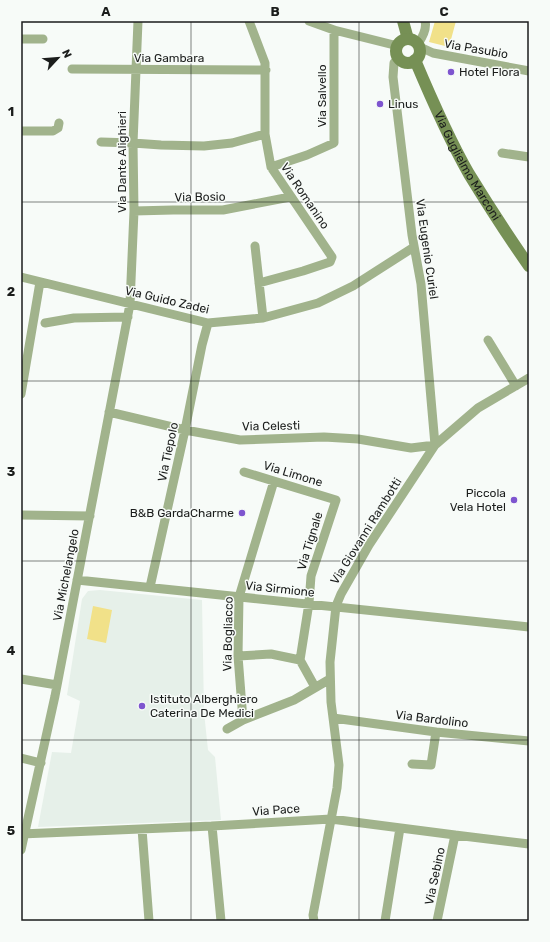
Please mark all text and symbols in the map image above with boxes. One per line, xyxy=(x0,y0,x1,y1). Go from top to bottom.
text: A xyxy=(101,4,111,19)
text: B xyxy=(270,4,280,19)
text: C xyxy=(439,4,449,19)
street label: Via Pasubio xyxy=(443,36,509,62)
north arrow xyxy=(38,38,78,78)
text: N xyxy=(59,47,74,60)
street label: Via Gambara xyxy=(134,51,204,65)
street label: Via Salvello xyxy=(315,64,329,128)
place label: Hotel Flora xyxy=(459,65,520,79)
marker: Hotel Flora xyxy=(446,67,456,77)
place label: Linus xyxy=(388,97,418,111)
marker: Linus xyxy=(375,99,385,109)
text: 1 xyxy=(8,104,14,119)
street label: Via Guglielmo Marconi xyxy=(431,109,503,223)
street label: Via Dante Alighieri xyxy=(115,111,129,213)
street label: Via Romanino xyxy=(278,160,332,232)
street label: Via Bosio xyxy=(174,190,226,204)
street label: Via Eugenio Curiel xyxy=(413,198,441,300)
street label: Via Guido Zadei xyxy=(123,283,211,317)
text: 2 xyxy=(7,284,15,299)
street label: Via Celesti xyxy=(242,418,300,434)
street label: Via Tiepolo xyxy=(155,421,181,483)
street label: Via Limone xyxy=(262,458,325,490)
text: 3 xyxy=(7,464,16,479)
street label: Via Giovanni Rambotti xyxy=(328,475,405,587)
place label: Piccola Vela Hotel xyxy=(450,486,506,514)
marker: Piccola Vela Hotel xyxy=(509,495,519,505)
place label: B&B GardaCharme xyxy=(130,506,234,520)
marker: B&B GardaCharme xyxy=(237,508,247,518)
street label: Via Tignale xyxy=(294,510,326,572)
street label: Via Michelangelo xyxy=(50,527,82,622)
street label: Via Sirmione xyxy=(245,578,316,600)
street label: Via Bogliacco xyxy=(220,596,236,672)
text: 4 xyxy=(7,643,16,658)
place label: Istituto Alberghiero Caterina De Medici xyxy=(150,692,258,720)
marker: Istituto Alberghiero Caterina De Medici xyxy=(137,701,147,711)
street label: Via Bardolino xyxy=(395,708,469,730)
street label: Via Pace xyxy=(252,801,301,819)
text: 5 xyxy=(7,823,15,838)
street label: Via Sebino xyxy=(422,846,448,906)

